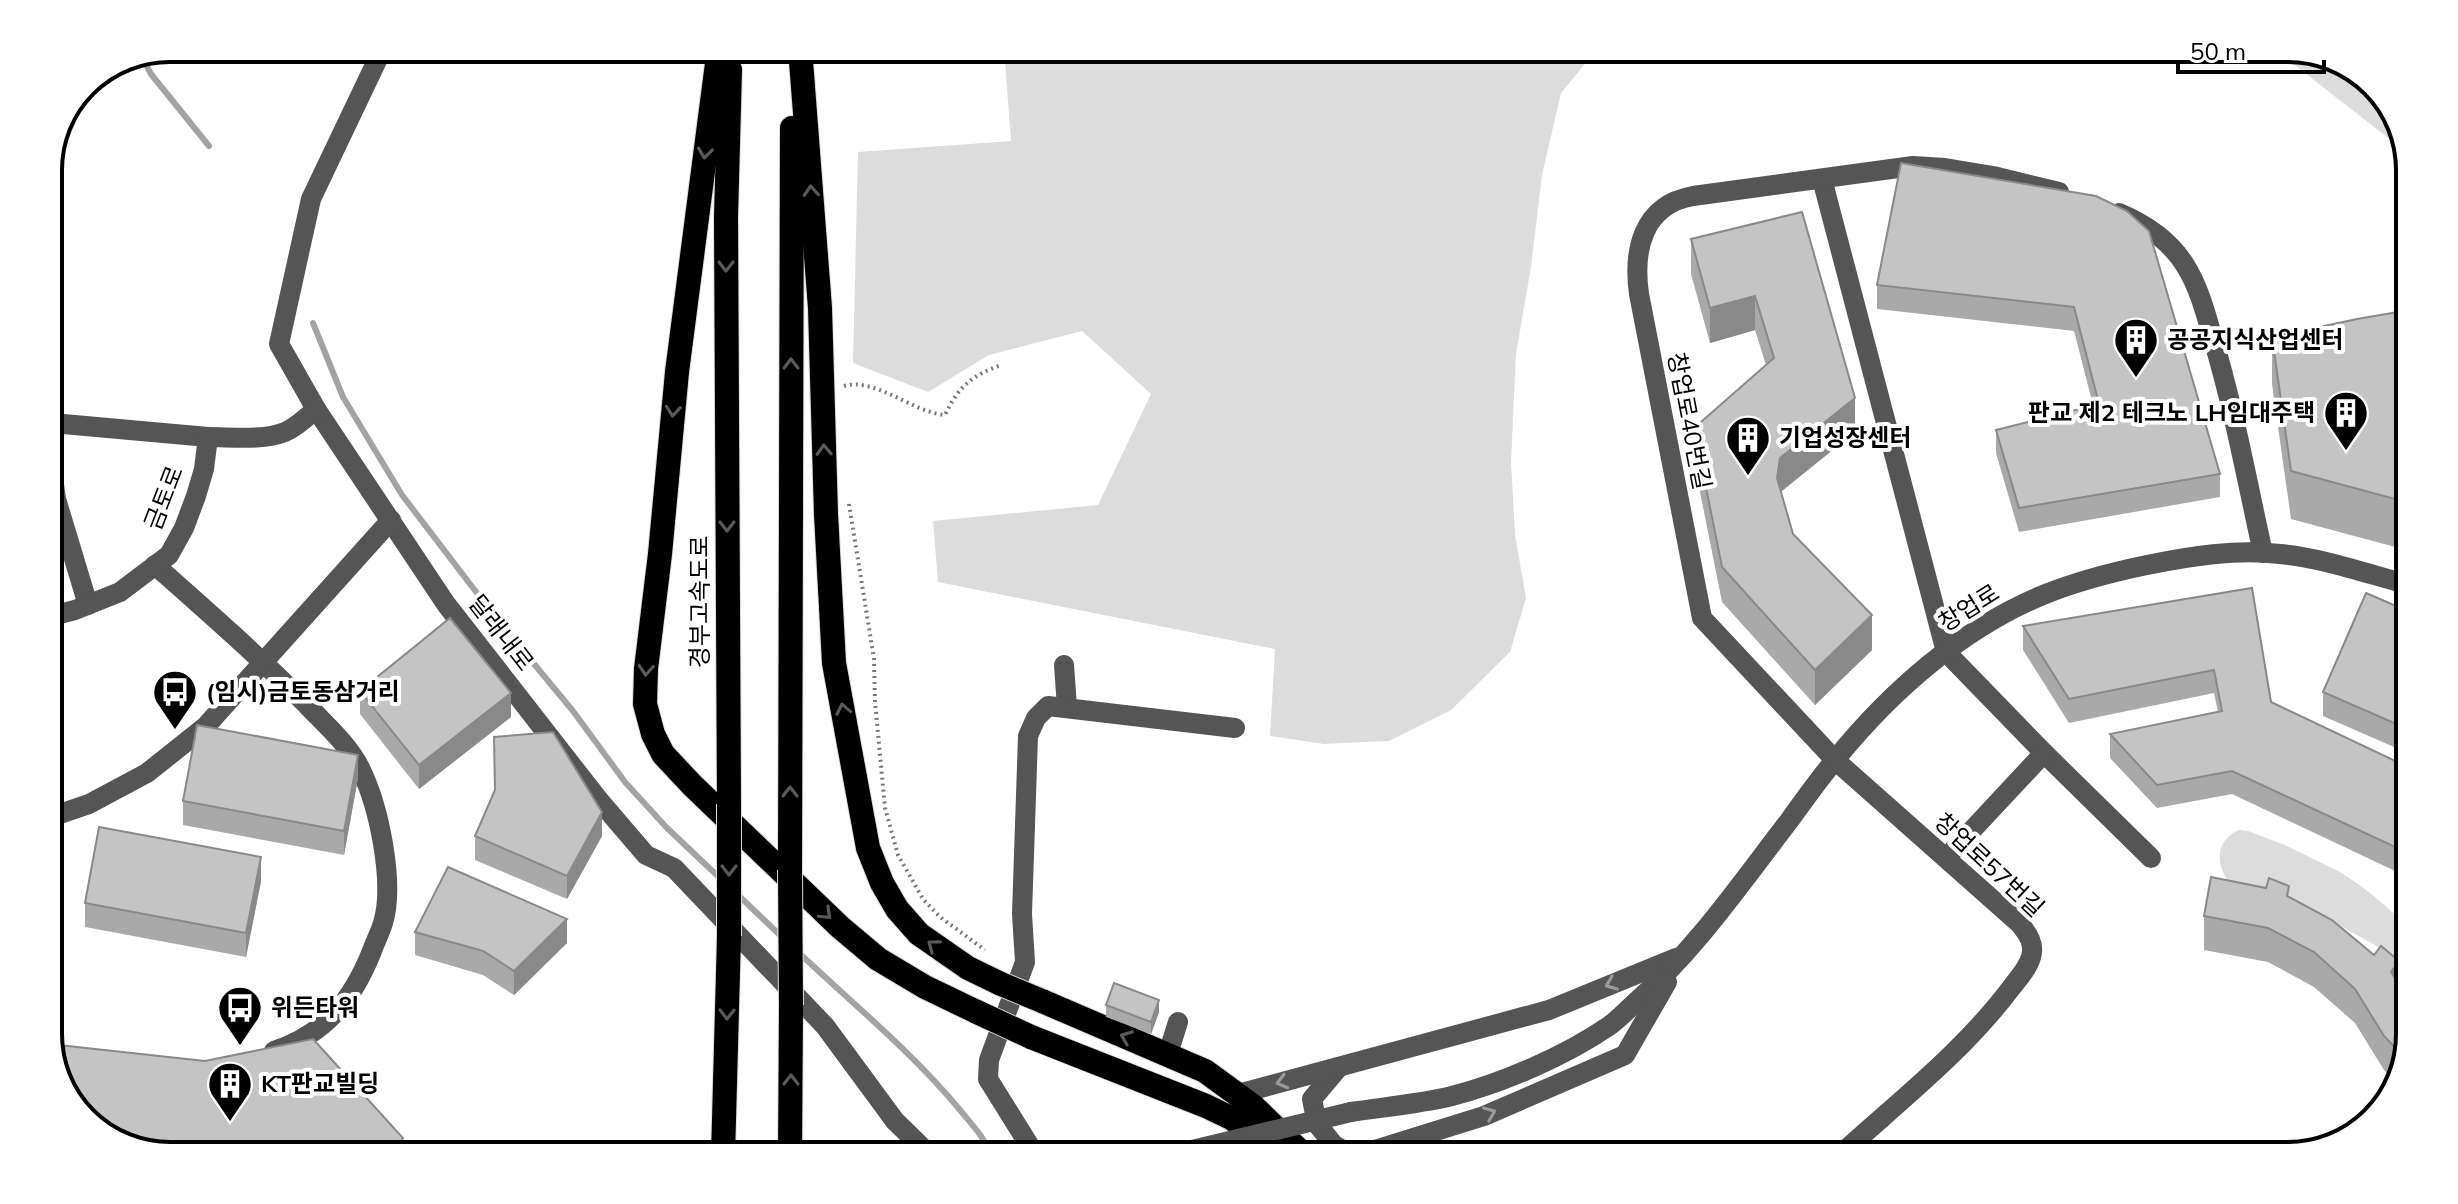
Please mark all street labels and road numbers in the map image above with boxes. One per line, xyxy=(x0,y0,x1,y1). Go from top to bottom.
street label: 창업로40번길 xyxy=(1662,350,1718,492)
street label: 금토로 xyxy=(137,461,189,534)
street label: 경부고속도로 xyxy=(684,536,714,668)
street label: 창업로 xyxy=(1932,577,2005,637)
street label: 달래내로 xyxy=(463,588,541,676)
street label: 창업로57번길 xyxy=(1929,806,2051,923)

